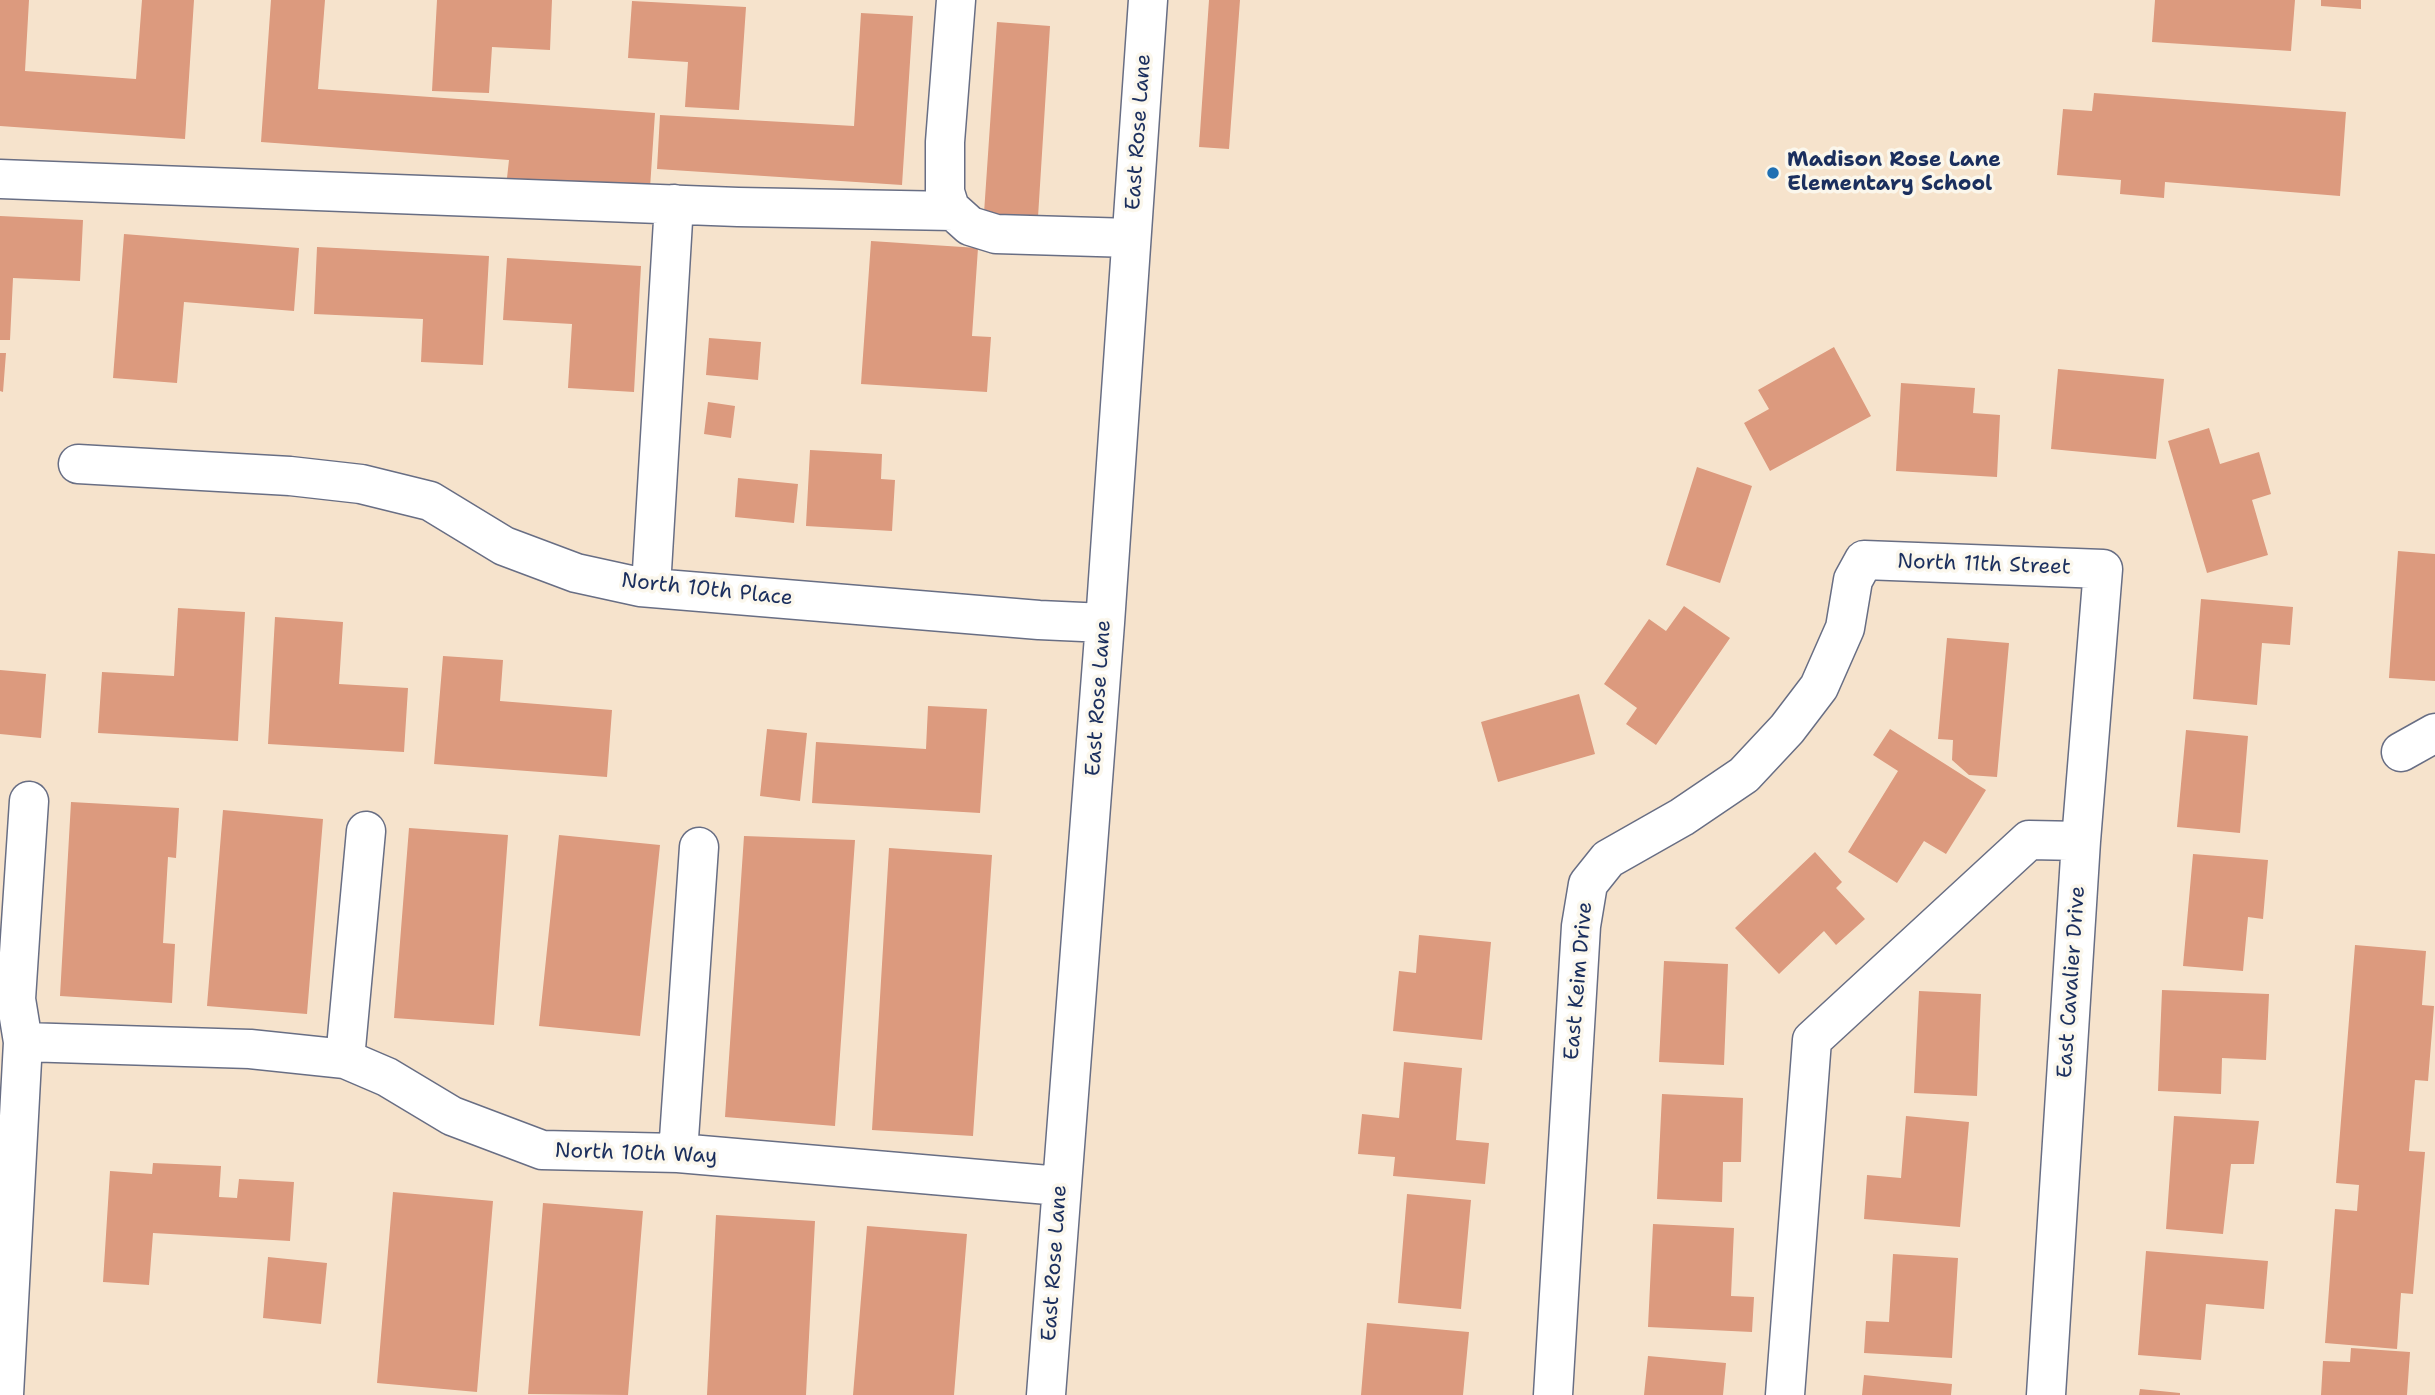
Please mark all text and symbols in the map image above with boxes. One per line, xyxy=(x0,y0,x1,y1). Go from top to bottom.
street label: East Rose Lane xyxy=(1121,53,1157,211)
place label: Madison Rose Lane Elementary School xyxy=(1787,148,2001,198)
marker: Madison Rose Lane Elementary School xyxy=(1765,165,1781,181)
street label: North 11th Street xyxy=(1897,549,2071,581)
street label: North 10th Place xyxy=(620,568,794,612)
street label: East Rose Lane xyxy=(1081,619,1117,777)
street label: East Cavalier Drive xyxy=(2053,885,2091,1079)
street label: East Keim Drive xyxy=(1560,901,1598,1061)
street label: North 10th Way xyxy=(554,1139,718,1169)
street label: East Rose Lane xyxy=(1037,1184,1073,1342)

